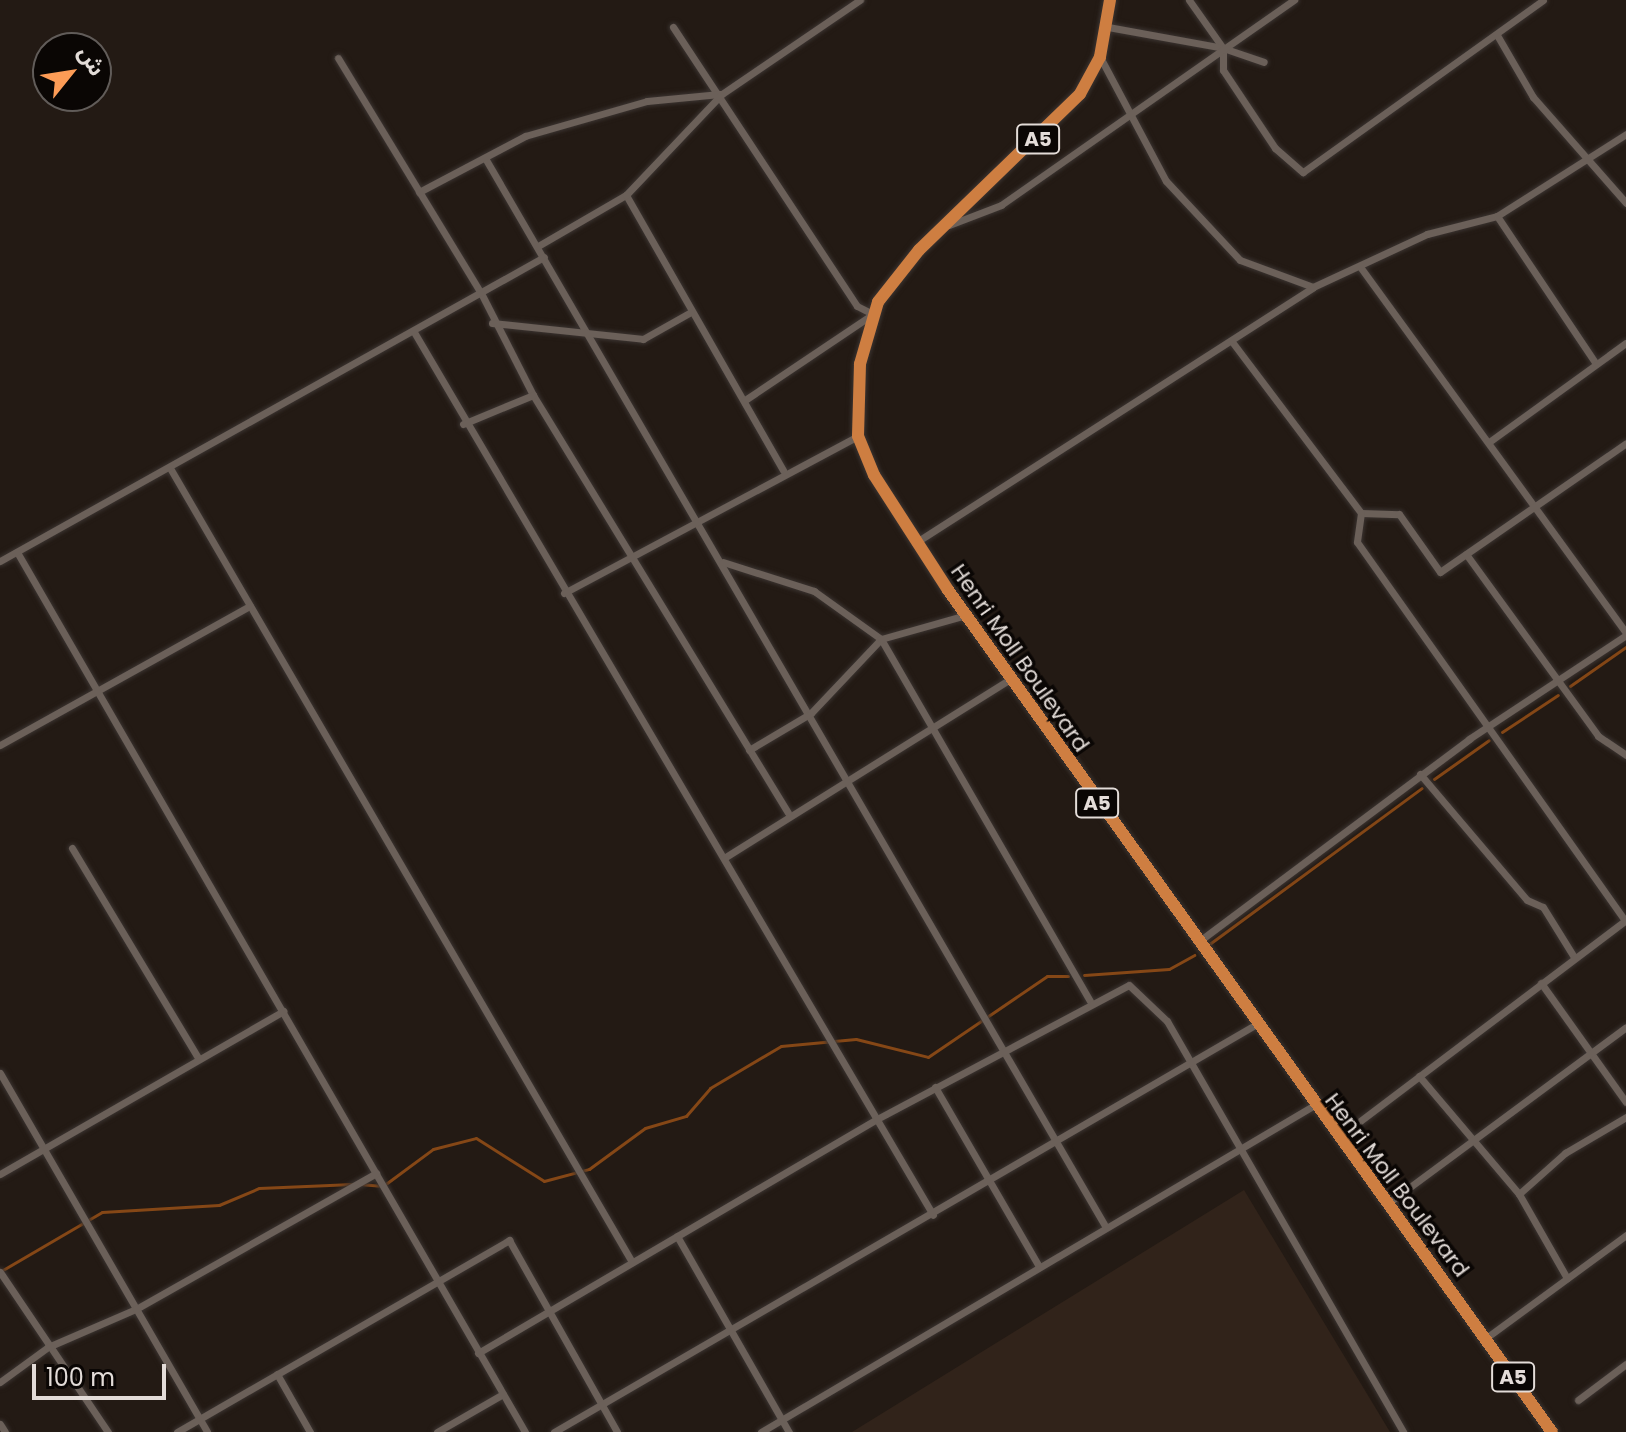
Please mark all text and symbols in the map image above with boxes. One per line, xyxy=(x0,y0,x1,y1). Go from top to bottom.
north arrow xyxy=(32,32,112,112)
text: ش xyxy=(71,40,112,82)
road number: A5 xyxy=(1016,123,1060,155)
street label: Henri Moll Boulevard xyxy=(945,559,1095,757)
road number: A5 xyxy=(1075,787,1119,819)
street label: Henri Moll Boulevard xyxy=(1319,1088,1475,1282)
scale bar xyxy=(36,1348,170,1398)
text: 100 m xyxy=(46,1361,115,1394)
road number: A5 xyxy=(1491,1361,1535,1393)

